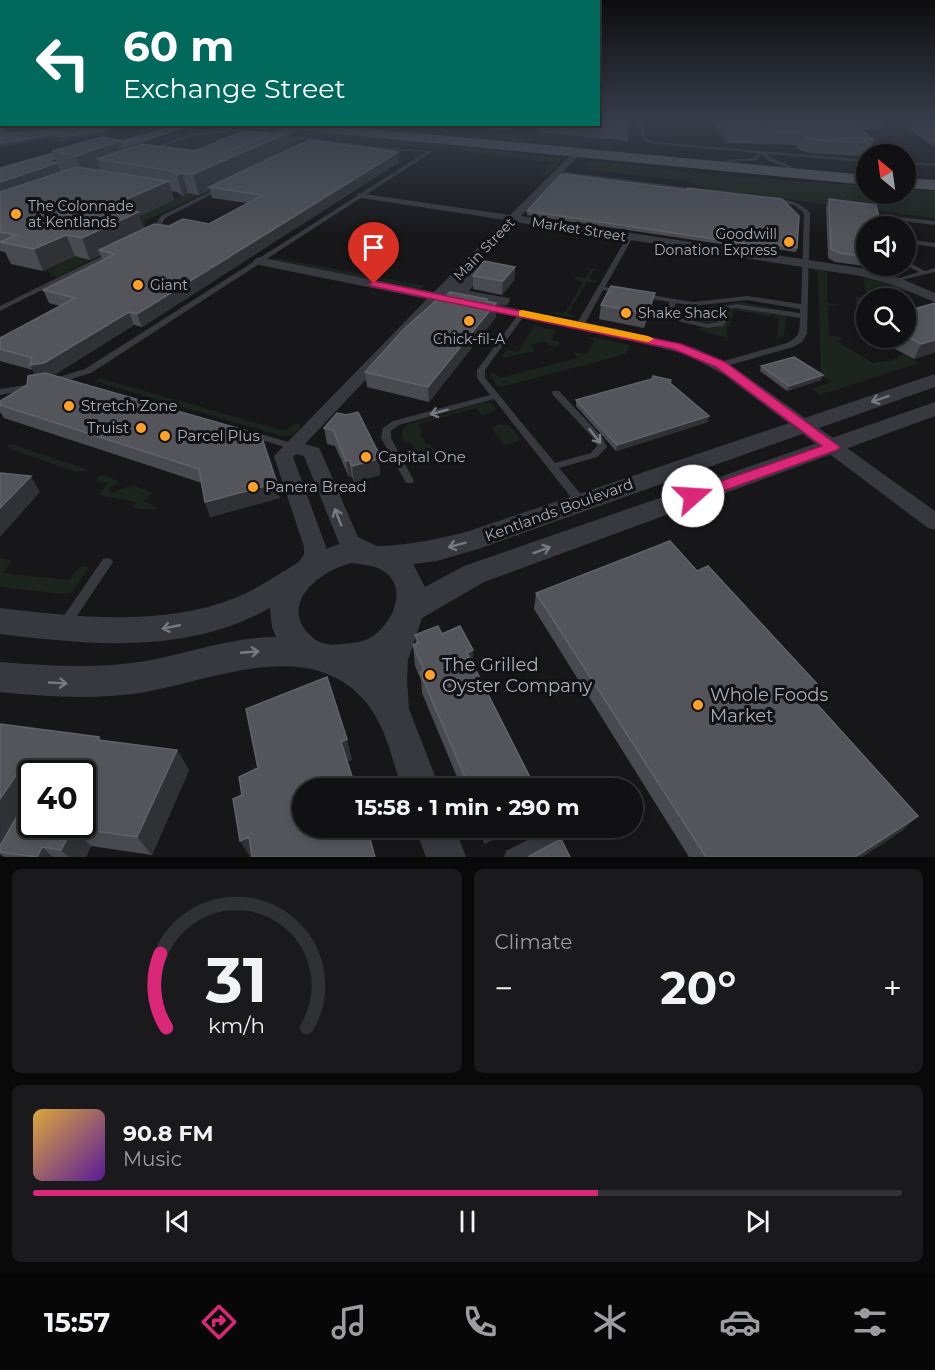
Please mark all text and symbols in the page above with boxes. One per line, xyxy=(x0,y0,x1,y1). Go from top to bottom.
text: 60 m xyxy=(123,20,234,72)
icon: left xyxy=(24,24,102,102)
text: Exchange Street xyxy=(123,72,346,105)
north arrow xyxy=(856,144,916,204)
map controls xyxy=(856,144,916,348)
place label: The Colonnade at Kentlands xyxy=(28,197,134,231)
marker: The Colonnade at Kentlands xyxy=(9,207,23,221)
street label: Main Street xyxy=(449,213,519,284)
street label: Market Street xyxy=(530,213,628,245)
button: sound xyxy=(856,216,916,276)
pin xyxy=(348,222,399,284)
place label: Goodwill Donation Express xyxy=(654,225,777,259)
icon: arrive xyxy=(357,231,390,264)
marker: Goodwill Donation Express xyxy=(782,235,796,249)
place label: Giant xyxy=(150,276,188,294)
marker: Giant xyxy=(131,278,145,292)
button: search xyxy=(856,288,916,348)
place label: Shake Shack xyxy=(638,304,728,322)
marker: Shake Shack xyxy=(619,306,633,320)
marker: Chick-fil-A xyxy=(462,314,476,328)
place label: Chick-fil-A xyxy=(433,330,506,348)
one-way arrow xyxy=(871,394,889,405)
place label: Stretch Zone xyxy=(81,396,178,415)
marker: Stretch Zone xyxy=(62,399,76,413)
one-way arrow xyxy=(430,406,449,418)
place label: Truist xyxy=(87,418,129,437)
marker: Truist xyxy=(134,421,148,435)
place label: Parcel Plus xyxy=(177,426,260,445)
one-way arrow xyxy=(589,428,602,444)
marker: Parcel Plus xyxy=(158,429,172,443)
place label: Capital One xyxy=(378,447,466,466)
marker: Capital One xyxy=(359,450,373,464)
position arrow xyxy=(661,464,725,528)
street label: Kentlands Boulevard xyxy=(482,474,636,545)
place label: Panera Bread xyxy=(265,477,367,496)
marker: Panera Bread xyxy=(246,480,260,494)
one-way arrow xyxy=(332,508,343,527)
one-way arrow xyxy=(448,540,467,551)
one-way arrow xyxy=(532,543,551,554)
one-way arrow xyxy=(162,622,181,634)
one-way arrow xyxy=(239,646,259,657)
place label: The Grilled Oyster Company xyxy=(442,654,593,697)
marker: The Grilled Oyster Company xyxy=(423,668,437,682)
one-way arrow xyxy=(48,677,68,688)
place label: Whole Foods Market xyxy=(710,684,828,727)
marker: Whole Foods Market xyxy=(691,698,705,712)
speed limit sign: 40 xyxy=(18,760,96,838)
text: 15:58 · 1 min · 290 m xyxy=(355,794,580,821)
text: Climate xyxy=(495,930,572,954)
text: 31 xyxy=(205,942,267,1018)
text: 20° xyxy=(660,960,736,1015)
text: − xyxy=(495,968,513,1008)
text: + xyxy=(883,968,902,1008)
text: km/h xyxy=(208,1012,265,1038)
text: 90.8 FM xyxy=(123,1120,213,1147)
text: Music xyxy=(123,1147,182,1171)
icon: previous xyxy=(161,1205,194,1238)
icon: pause xyxy=(451,1205,484,1238)
icon: next xyxy=(741,1205,774,1238)
icon: directions xyxy=(198,1301,240,1343)
icon: music xyxy=(328,1301,370,1343)
icon: phone xyxy=(459,1301,501,1343)
icon: climate xyxy=(589,1301,631,1343)
icon: car xyxy=(719,1301,761,1343)
icon: filters xyxy=(849,1301,891,1343)
text: 15:57 xyxy=(44,1306,110,1339)

